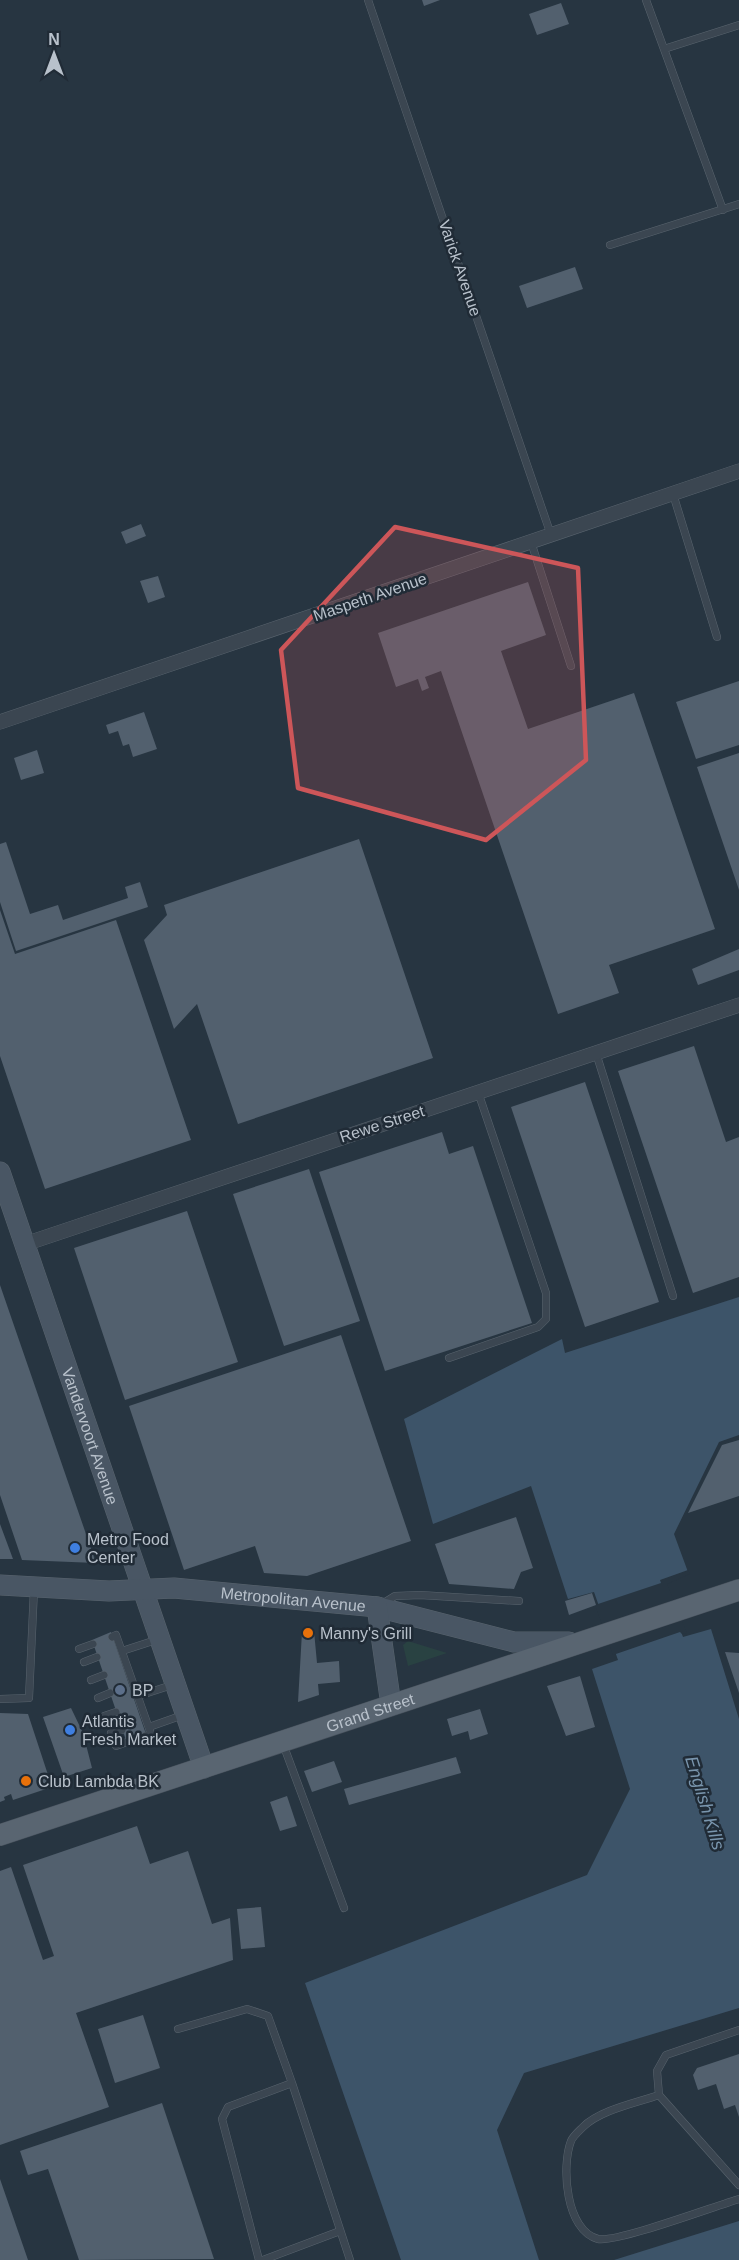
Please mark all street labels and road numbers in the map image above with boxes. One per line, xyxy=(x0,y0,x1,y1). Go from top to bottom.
street label: Varick Avenue xyxy=(436,218,484,319)
street label: Maspeth Avenue xyxy=(311,570,429,624)
street label: Rewe Street xyxy=(338,1102,427,1146)
street label: Vandervoort Avenue xyxy=(59,1365,122,1507)
street label: Metropolitan Avenue xyxy=(220,1584,367,1614)
street label: Grand Street xyxy=(324,1690,417,1735)

